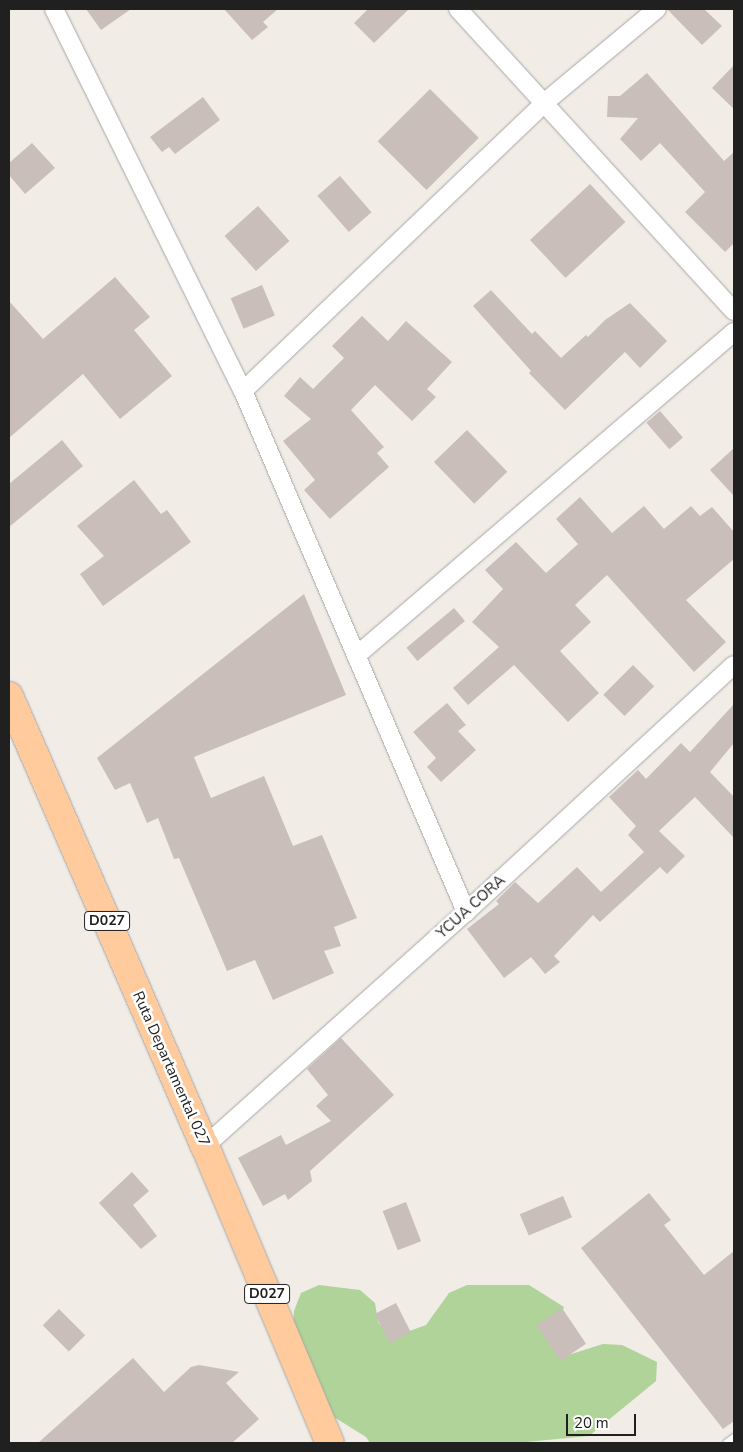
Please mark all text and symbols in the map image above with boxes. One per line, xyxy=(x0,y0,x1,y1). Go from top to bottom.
street label: YCUA CORA xyxy=(433,872,509,942)
road number: D027 xyxy=(83,909,131,932)
street label: Ruta Departamental 027 xyxy=(129,989,213,1149)
road number: D027 xyxy=(243,1282,291,1306)
scale bar xyxy=(568,1404,638,1436)
text: 20 m xyxy=(574,1413,609,1433)

